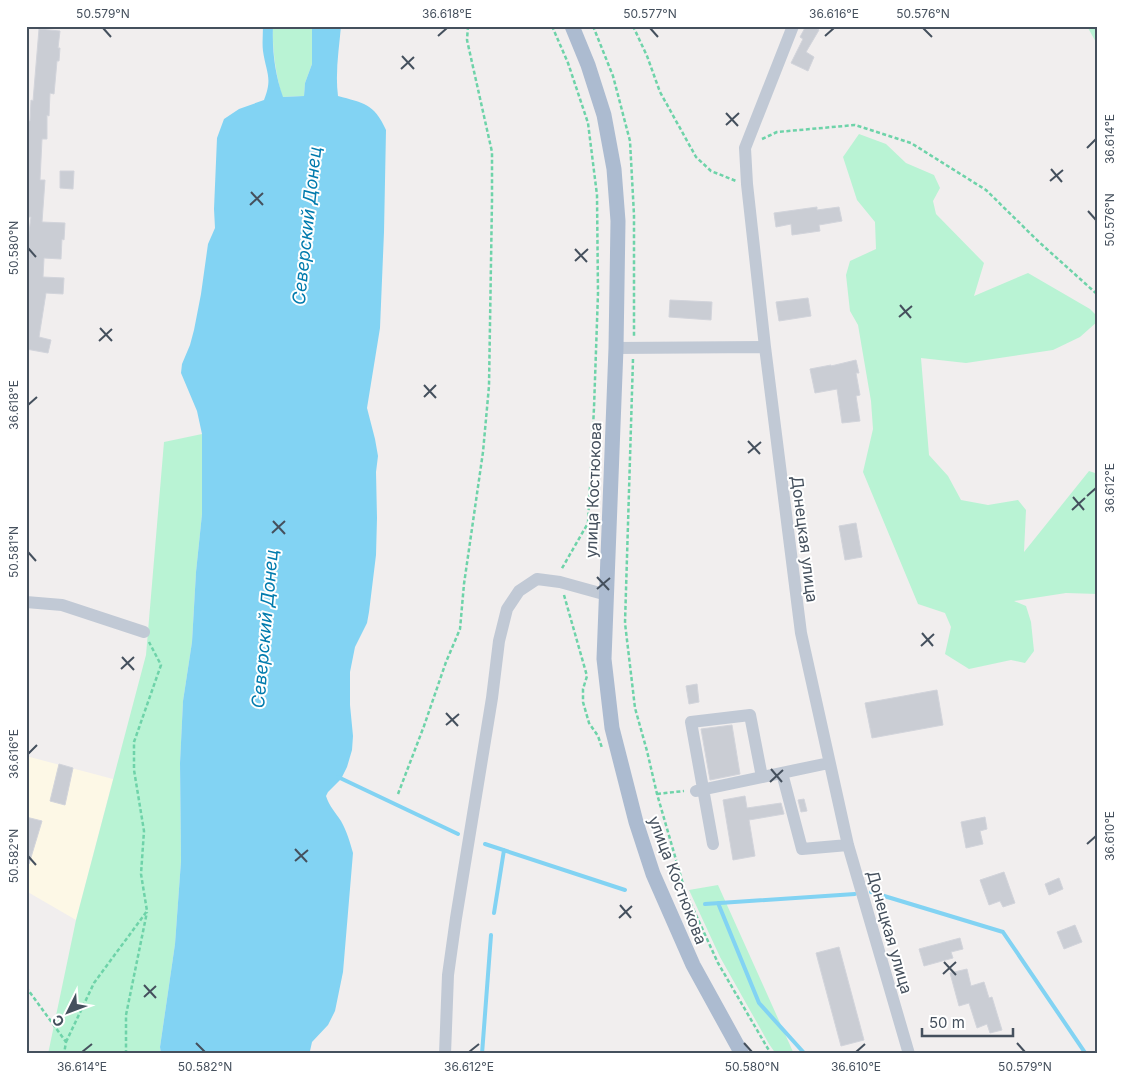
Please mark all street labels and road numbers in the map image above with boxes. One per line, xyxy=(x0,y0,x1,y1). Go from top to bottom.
street label: улица Костюкова xyxy=(581,422,605,558)
street label: Донецкая улица xyxy=(787,474,823,604)
street label: улица Костюкова xyxy=(644,813,712,947)
street label: Донецкая улица xyxy=(863,868,917,996)

